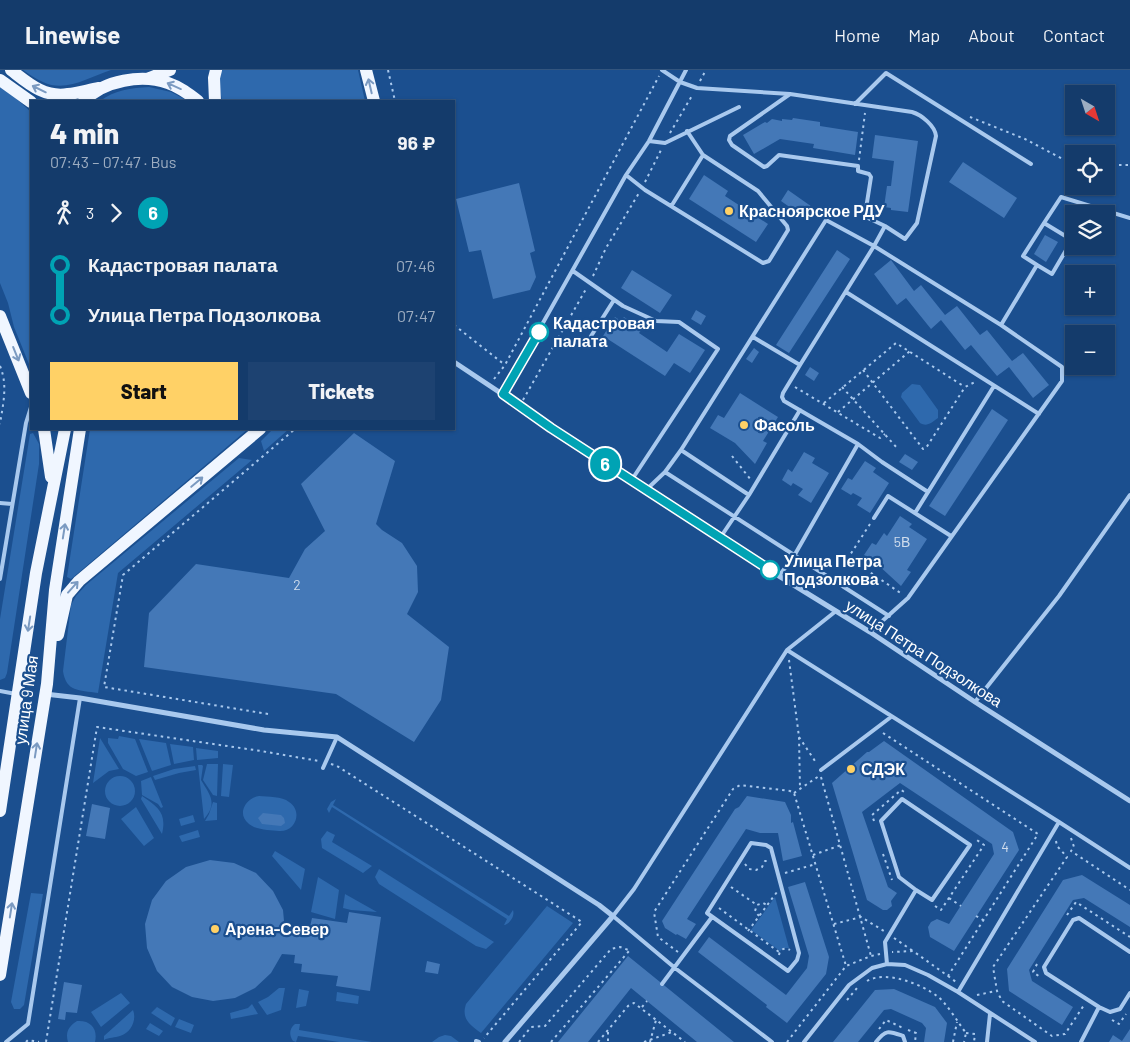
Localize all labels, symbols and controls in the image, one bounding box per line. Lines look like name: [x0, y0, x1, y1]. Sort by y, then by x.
text: Linewise: [25, 20, 120, 49]
text: Home: [834, 24, 880, 46]
text: Map: [908, 24, 940, 46]
text: About: [968, 24, 1015, 46]
text: Contact: [1043, 24, 1105, 46]
one-way arrow: [365, 78, 374, 94]
one-way arrow: [167, 81, 182, 91]
one-way arrow: [32, 84, 47, 94]
north arrow: [1065, 85, 1115, 135]
map controls: [1065, 85, 1115, 375]
text: 4 min: [50, 116, 119, 150]
text: 96 ₽: [398, 131, 435, 154]
button: locate: [1065, 145, 1115, 195]
text: 07:43 – 07:47 · Bus: [50, 152, 176, 171]
icon: walk: [50, 199, 78, 227]
icon: forward: [102, 199, 130, 227]
place label: Красноярское РДУ: [739, 201, 885, 220]
text: 6: [148, 202, 158, 224]
text: 3: [86, 203, 94, 222]
marker: Красноярское РДУ: [723, 205, 735, 217]
button: layers: [1065, 205, 1115, 255]
text: Кадастровая палата: [88, 253, 278, 276]
text: 07:46: [396, 256, 435, 275]
button: +: [1065, 265, 1115, 315]
text: Улица Петра Подзолкова: [88, 303, 320, 326]
text: 07:47: [397, 306, 435, 325]
place label: Кадастровая палата: [553, 313, 655, 350]
marker: Кадастровая палата: [529, 322, 549, 342]
button: −: [1065, 325, 1115, 375]
one-way arrow: [12, 347, 21, 362]
button: Start: [50, 362, 238, 420]
button: Tickets: [248, 362, 435, 420]
place label: Фасоль: [754, 415, 815, 434]
marker: Фасоль: [738, 419, 750, 431]
line badge: 6: [589, 448, 621, 480]
text: 6: [600, 453, 610, 475]
one-way arrow: [190, 476, 203, 487]
one-way arrow: [60, 524, 70, 540]
house number: 5В: [894, 533, 910, 550]
place label: Улица Петра Подзолкова: [784, 551, 882, 588]
marker: Улица Петра Подзолкова: [760, 560, 780, 580]
house number: 2: [293, 576, 301, 593]
one-way arrow: [67, 581, 79, 594]
street label: улица Петра Подзолкова: [842, 595, 1006, 710]
one-way arrow: [23, 616, 33, 632]
street label: улица 9 Мая: [10, 654, 41, 746]
one-way arrow: [32, 742, 42, 758]
place label: СДЭК: [861, 759, 905, 778]
marker: СДЭК: [845, 763, 857, 775]
house number: 4: [1001, 838, 1009, 855]
one-way arrow: [6, 902, 16, 918]
place label: Арена-Север: [225, 919, 329, 938]
marker: Арена-Север: [209, 923, 221, 935]

